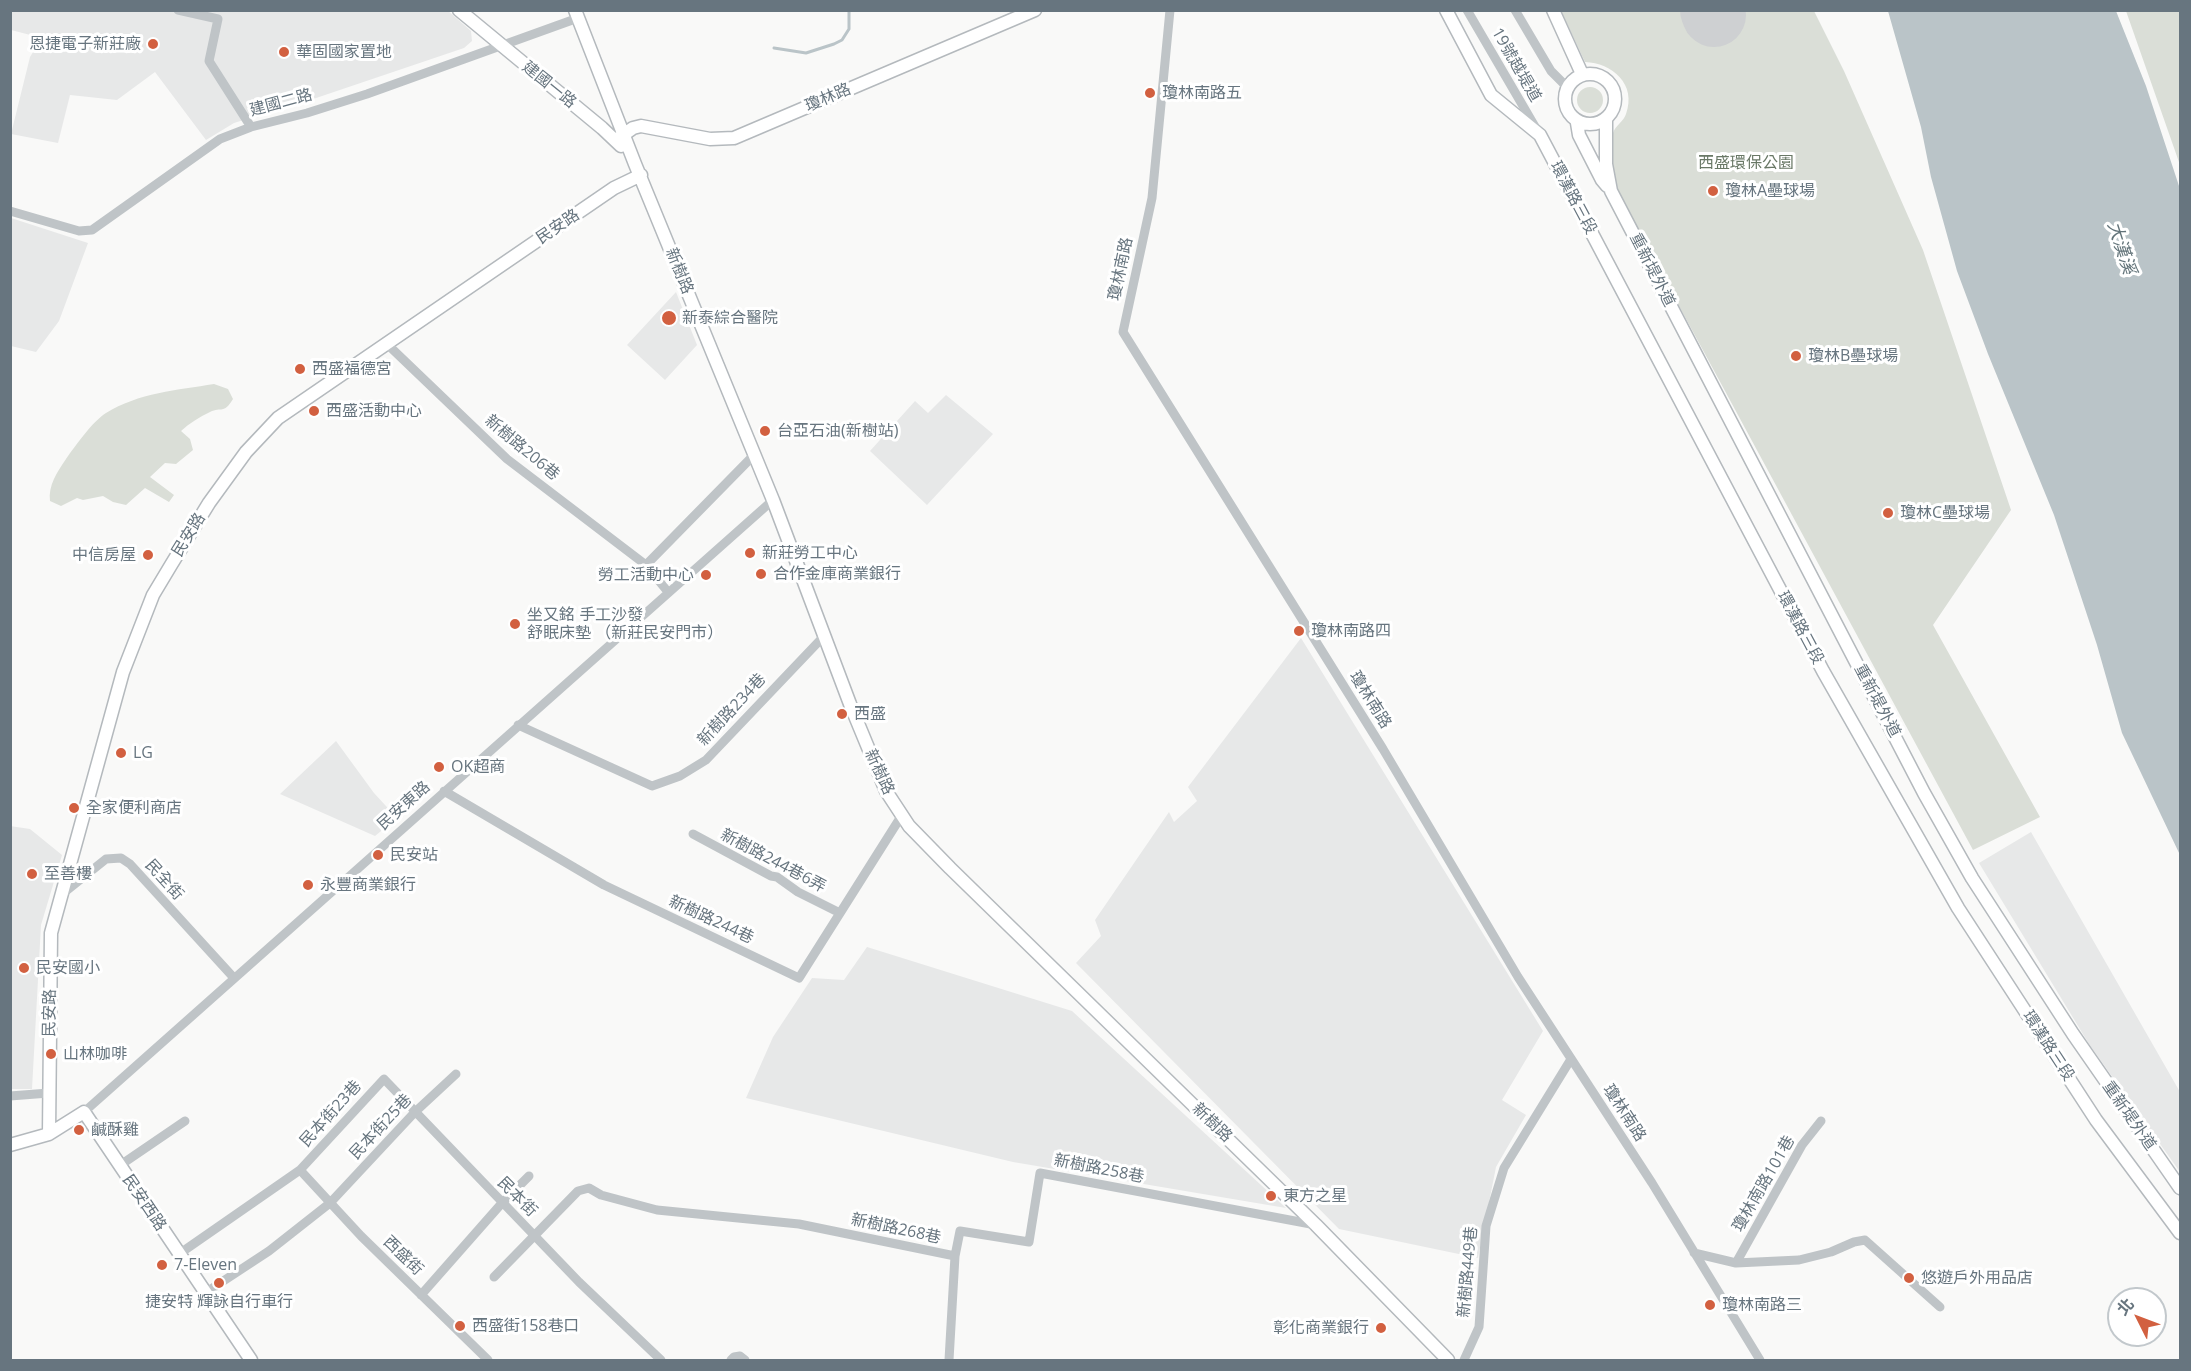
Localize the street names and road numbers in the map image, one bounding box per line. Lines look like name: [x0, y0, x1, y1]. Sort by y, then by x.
street label: 19號越堤道: [1487, 25, 1545, 105]
street label: 建國一路: [518, 57, 580, 113]
street label: 瓊林路: [802, 80, 854, 116]
street label: 建國二路: [248, 85, 314, 121]
street label: 環漢路三段: [1546, 158, 1600, 238]
street label: 民安路: [533, 206, 583, 248]
street label: 重新堤外道: [1625, 230, 1679, 310]
street label: 瓊林南路: [1105, 236, 1137, 302]
street label: 新樹路: [661, 245, 697, 297]
street label: 新樹路206巷: [481, 411, 563, 485]
street label: 民安路: [168, 510, 210, 560]
street label: 環漢路三段: [1773, 588, 1827, 668]
street label: 重新堤外道: [1850, 661, 1904, 741]
street label: 瓊林南路: [1345, 668, 1395, 732]
street label: 新樹路234巷: [694, 670, 770, 750]
street label: 新樹路: [860, 746, 898, 798]
street label: 民安東路: [374, 777, 434, 835]
street label: 新樹路244巷6弄: [717, 825, 829, 897]
street label: 民全街: [141, 856, 187, 904]
street label: 新樹路244巷: [666, 892, 756, 948]
street label: 民安路: [40, 989, 60, 1037]
street label: 環漢路三段: [2018, 1007, 2078, 1085]
street label: 民本街23巷: [296, 1077, 366, 1151]
street label: 重新堤外道: [2098, 1078, 2160, 1154]
street label: 瓊林南路: [1599, 1081, 1649, 1145]
street label: 民本街25巷: [346, 1090, 416, 1164]
street label: 新樹路: [1188, 1099, 1236, 1147]
street label: 瓊林南路101巷: [1729, 1133, 1799, 1235]
street label: 新樹路258巷: [1052, 1151, 1146, 1187]
street label: 民安西路: [118, 1171, 170, 1235]
street label: 民本街: [493, 1173, 541, 1221]
street label: 新樹路268巷: [849, 1210, 943, 1248]
street label: 新樹路449巷: [1454, 1226, 1482, 1318]
street label: 西盛街: [379, 1232, 427, 1280]

